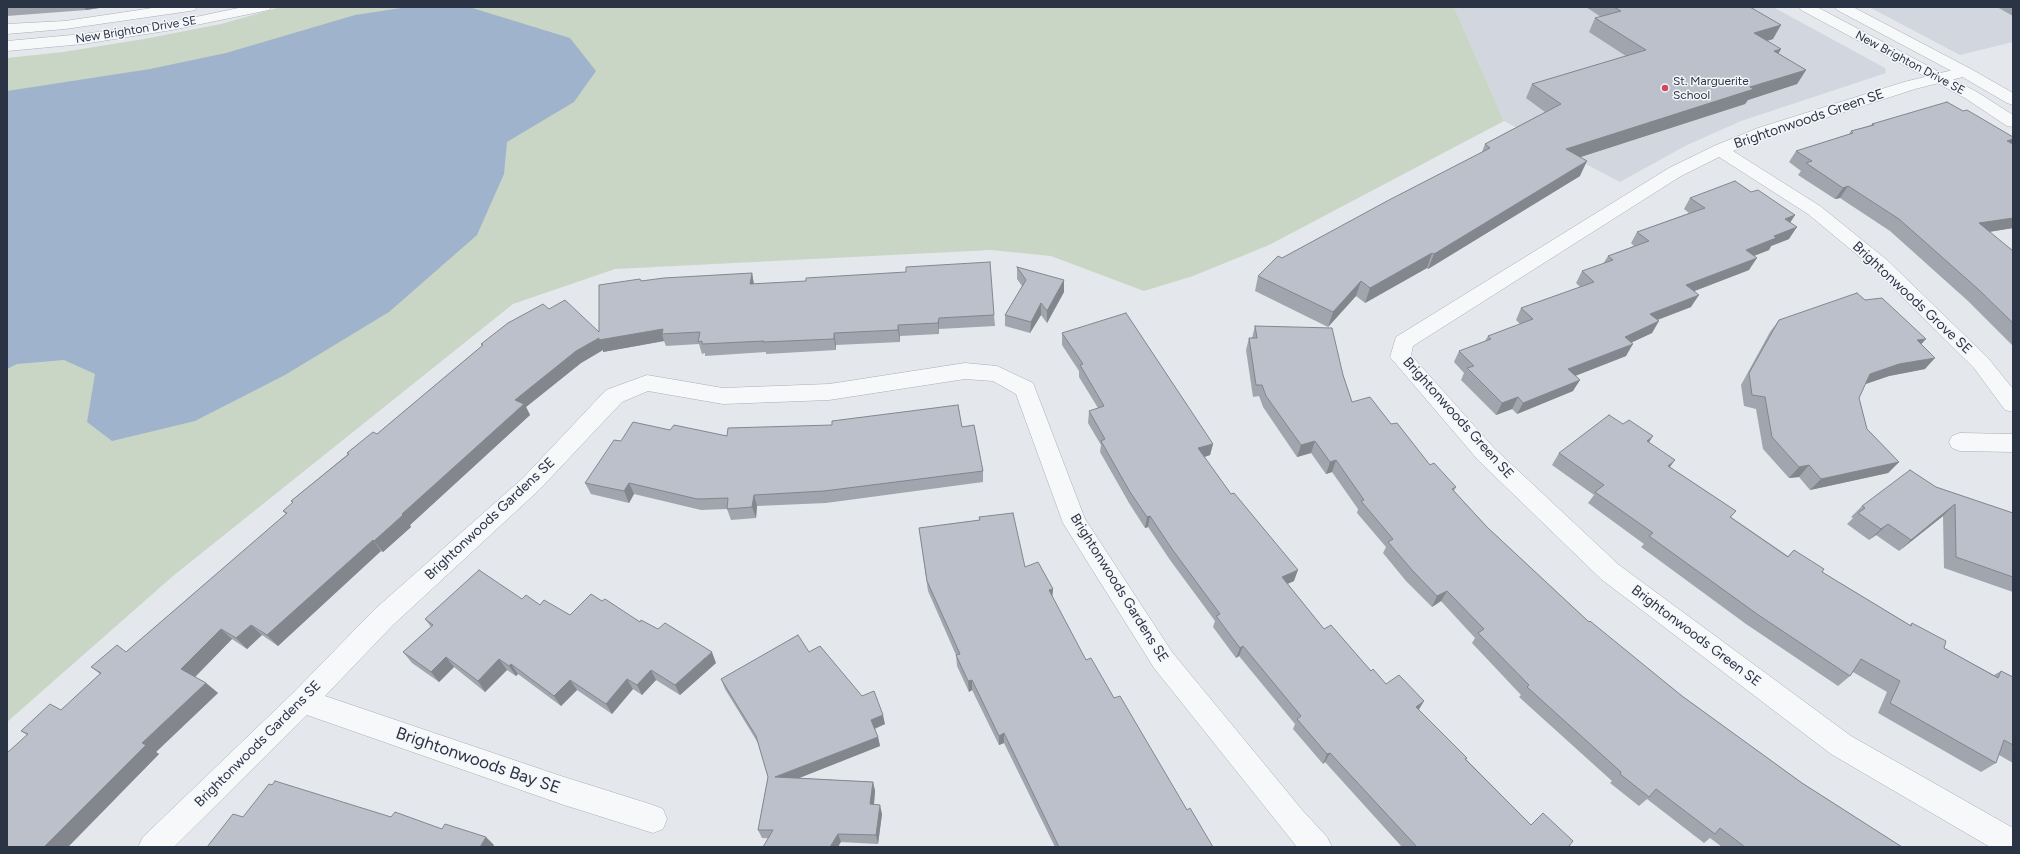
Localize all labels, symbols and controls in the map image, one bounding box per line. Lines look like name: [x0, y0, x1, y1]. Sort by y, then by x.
street label: New Brighton Drive SE: [74, 13, 198, 47]
street label: New Brighton Drive SE: [1853, 28, 1967, 98]
place label: St. Marguerite School: [1673, 74, 1749, 102]
marker: St. Marguerite School: [1660, 83, 1670, 93]
street label: Brightonwoods Green SE: [1732, 85, 1886, 153]
street label: Brightonwoods Grove SE: [1849, 238, 1975, 358]
street label: Brightonwoods Green SE: [1399, 354, 1517, 482]
street label: Brightonwoods Gardens SE: [421, 454, 559, 584]
street label: Brightonwoods Gardens SE: [1066, 511, 1172, 665]
street label: Brightonwoods Green SE: [1628, 582, 1764, 690]
street label: Brightonwoods Gardens SE: [191, 677, 325, 811]
street label: Brightonwoods Bay SE: [393, 723, 563, 799]

